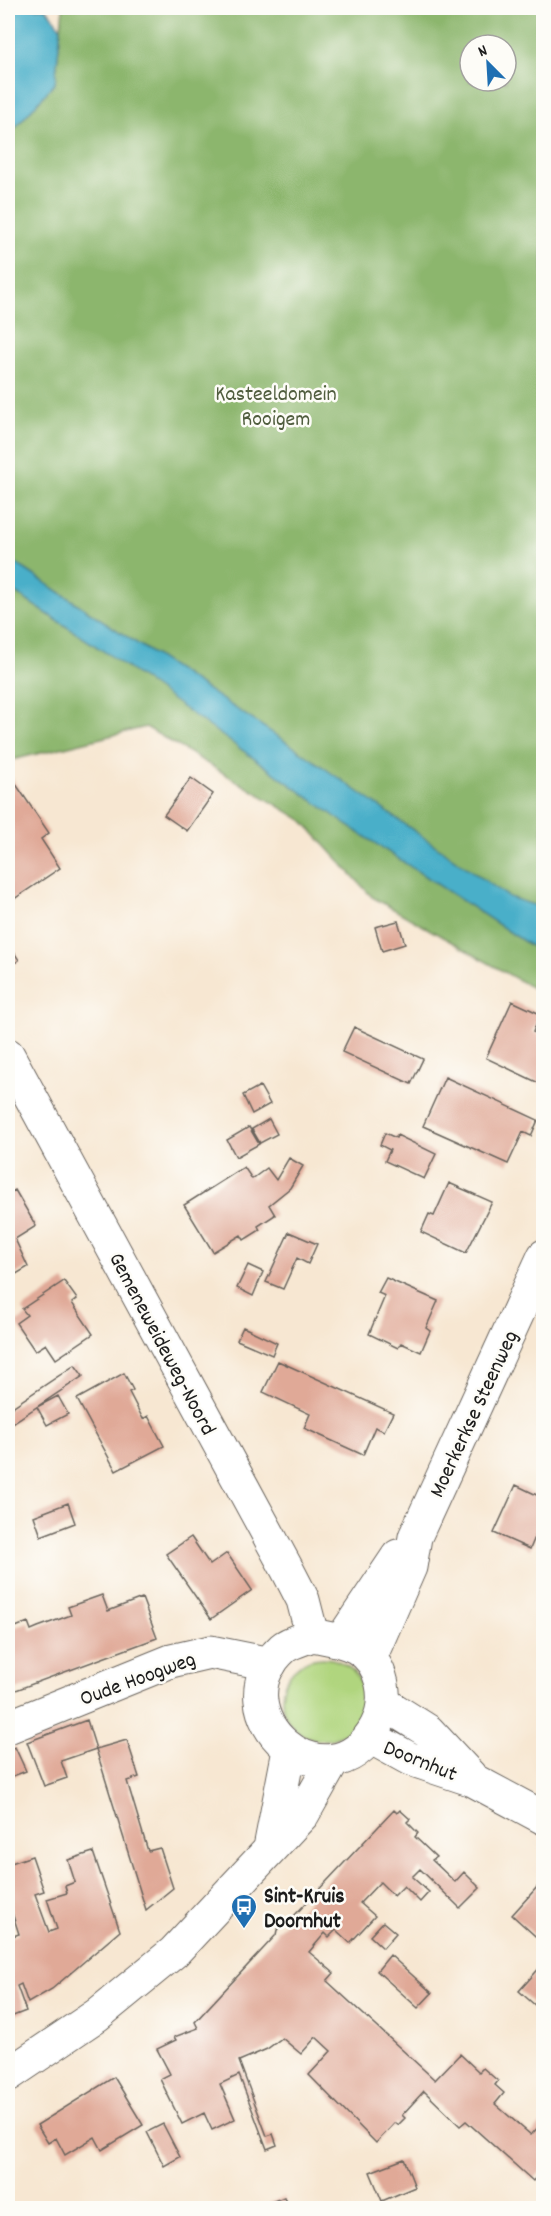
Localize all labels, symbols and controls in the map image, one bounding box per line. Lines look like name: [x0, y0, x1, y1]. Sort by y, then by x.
north arrow: [458, 33, 518, 93]
text: N: [475, 39, 491, 64]
park label: Kasteeldomein Rooigem: [215, 380, 337, 436]
street label: Gemeneweideweg-Noord: [100, 1248, 222, 1442]
street label: Moerkerkse Steenweg: [423, 1326, 528, 1503]
street label: Oude Hoogweg: [76, 1645, 200, 1716]
street label: Doornhut: [378, 1733, 461, 1791]
place label: Sint-Kruis Doornhut: [264, 1882, 345, 1938]
bus stop icon: Sint-Kruis Doornhut: [229, 1892, 259, 1930]

